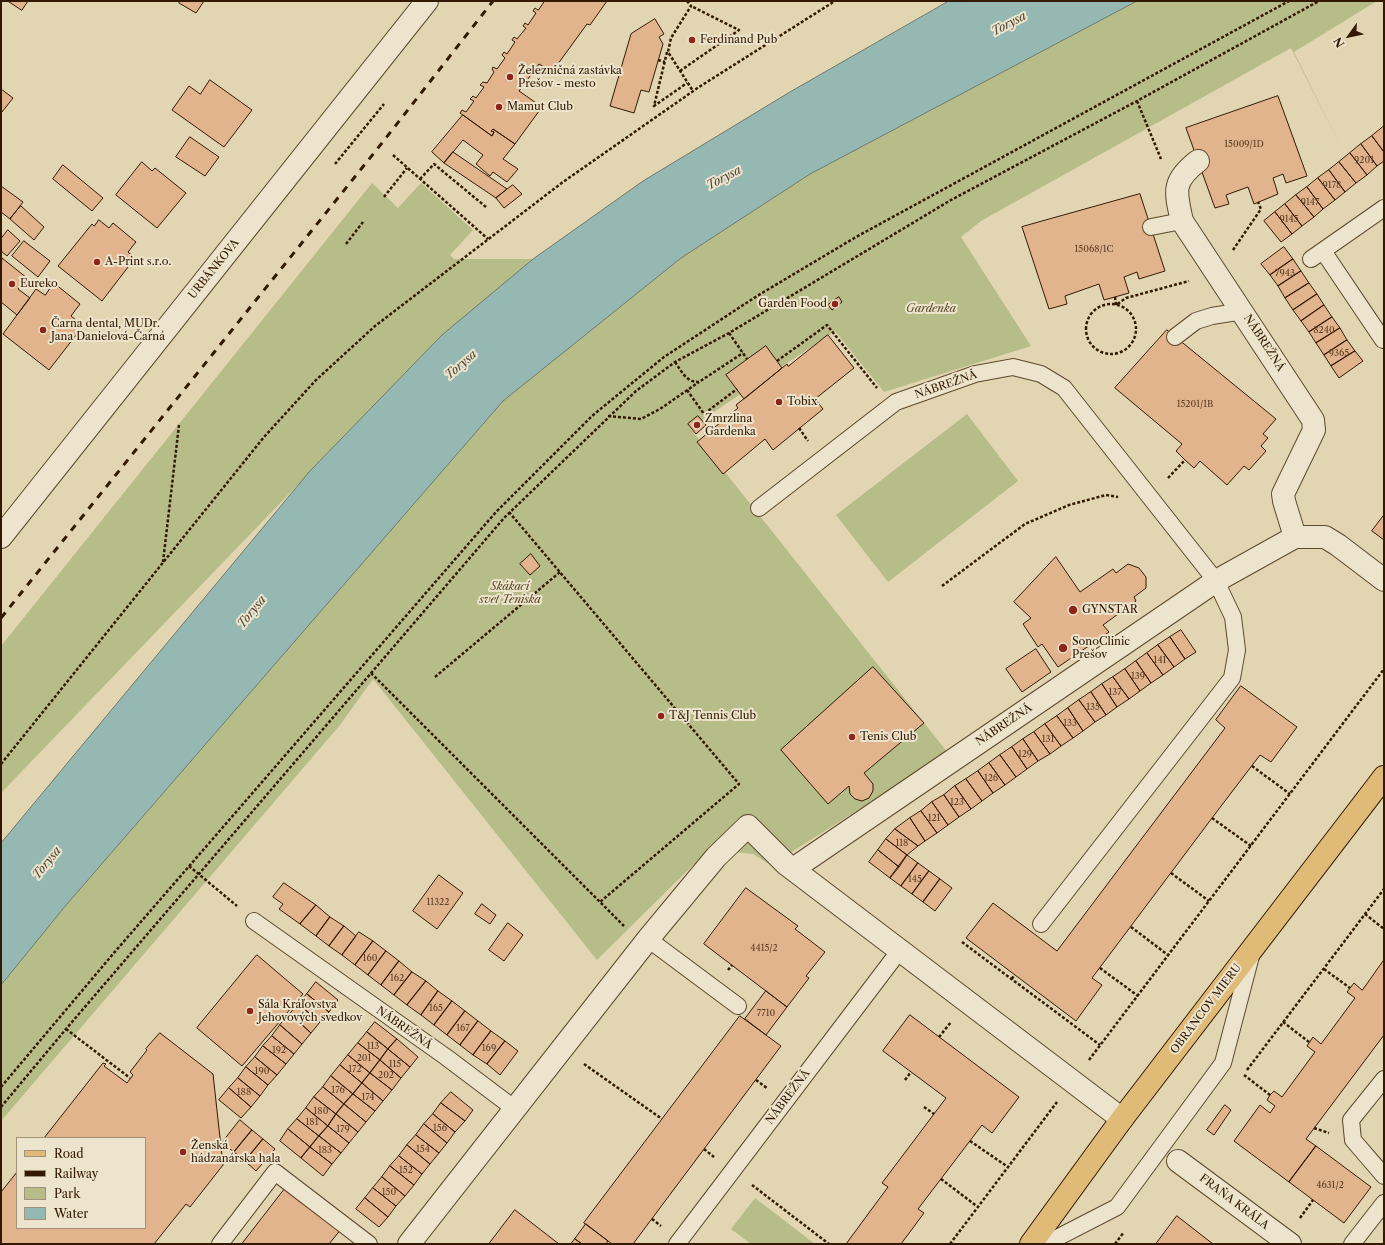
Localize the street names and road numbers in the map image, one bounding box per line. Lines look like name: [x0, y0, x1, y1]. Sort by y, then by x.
street label: URBÁNKOVA: [186, 236, 242, 302]
street label: NÁBREŽNÁ: [1241, 312, 1287, 374]
street label: NÁBREŽNÁ: [913, 368, 979, 402]
street label: NÁBREŽNÁ: [973, 701, 1035, 749]
street label: OBRANCOV MIERU: [1168, 961, 1244, 1057]
street label: NÁBREŽNÁ: [374, 1004, 434, 1052]
street label: NÁBREŽNÁ: [763, 1067, 813, 1127]
street label: FRAŇA KRÁĽA: [1197, 1172, 1271, 1232]

